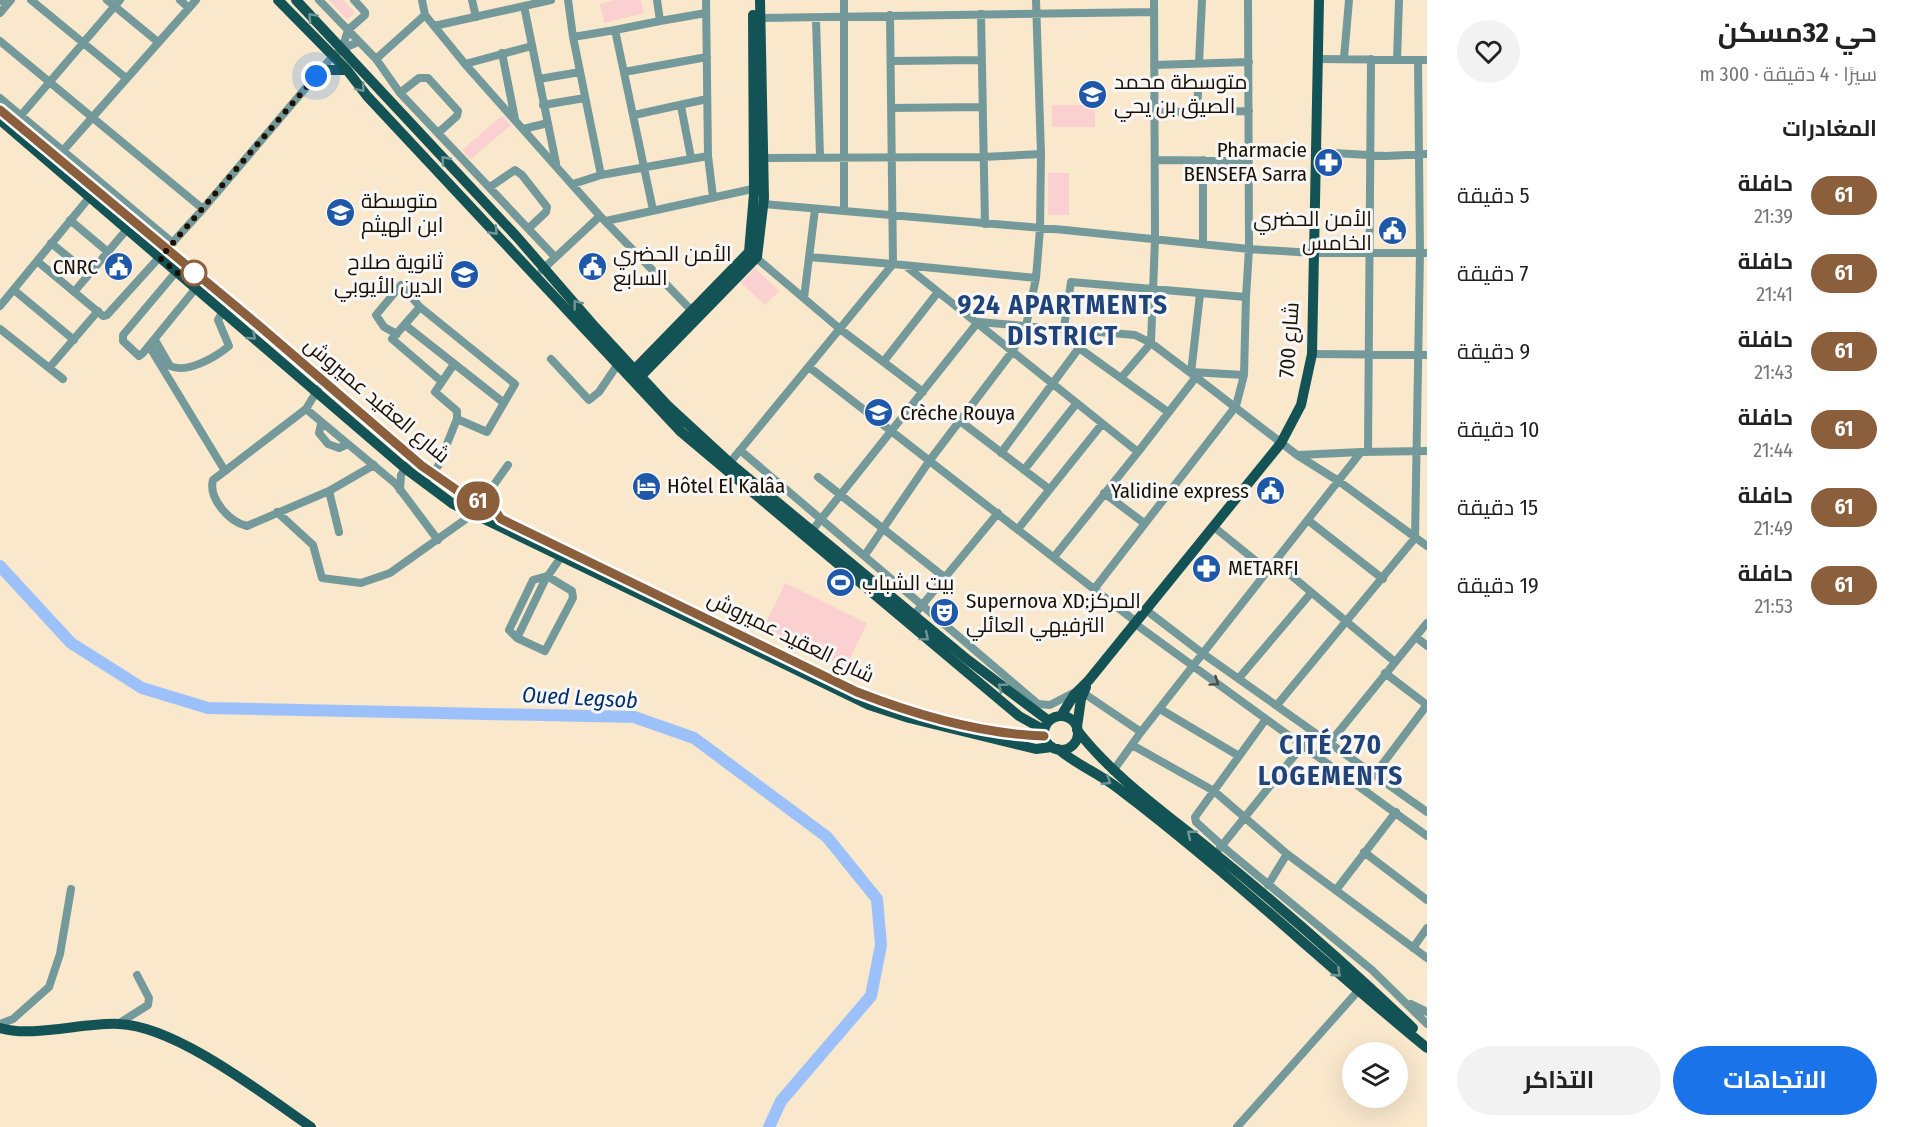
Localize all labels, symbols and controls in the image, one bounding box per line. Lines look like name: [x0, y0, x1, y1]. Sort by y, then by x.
one-way arrow: [309, 14, 320, 25]
text: حي 32مسكن: [1718, 16, 1877, 49]
button: heart: [1457, 20, 1520, 83]
your location: [301, 61, 331, 91]
text: سيرًا · 4 دقيقة · 300 m: [1700, 62, 1877, 86]
place label: متوسطة محمد الصيق بن يحي: [1114, 69, 1248, 122]
school or university icon: متوسطة محمد الصيق بن يحي: [1077, 78, 1109, 110]
one-way arrow: [354, 81, 365, 92]
text: المغادرات: [1782, 115, 1877, 142]
place label: Pharmacie BENSEFA Sarra: [1184, 137, 1307, 187]
pharmacy icon: Pharmacie BENSEFA Sarra: [1312, 146, 1344, 178]
one-way arrow: [442, 156, 453, 167]
text: حافلة: [1738, 170, 1793, 197]
text: 5 دقيقة: [1457, 182, 1530, 209]
text: 61: [1835, 182, 1853, 208]
place label: متوسطة ابن الهيثم: [361, 188, 443, 239]
school or university icon: متوسطة ابن الهيثم: [324, 197, 356, 229]
text: 21:39: [1754, 204, 1793, 228]
place label: الأمن الحضري الخامس: [1253, 206, 1372, 256]
public building icon: الأمن الحضري الخامس: [1377, 215, 1409, 247]
one-way arrow: [486, 224, 497, 235]
place label: الأمن الحضري السابع: [613, 241, 732, 292]
text: حافلة: [1738, 248, 1793, 275]
place label: ثانوية صلاح الدين الأيوبي: [334, 249, 443, 302]
public building icon: الأمن الحضري السابع: [576, 250, 608, 282]
public building icon: CNRC: [103, 251, 135, 283]
place label: CNRC: [53, 254, 98, 280]
school or university icon: ثانوية صلاح الدين الأيوبي: [448, 258, 480, 290]
unlabelled marker: [181, 260, 207, 286]
text: 7 دقيقة: [1457, 260, 1528, 287]
text: 61: [1835, 260, 1853, 286]
text: 21:41: [1756, 282, 1793, 306]
district label: 924 APARTMENTS DISTRICT: [958, 289, 1168, 352]
one-way arrow: [573, 300, 584, 311]
street label: شارع 700: [1273, 301, 1306, 379]
text: حافلة: [1738, 326, 1793, 353]
one-way arrow: [245, 328, 256, 339]
street label: شارع العقيد عميروش: [298, 332, 455, 469]
text: 9 دقيقة: [1457, 338, 1530, 365]
text: 61: [1835, 338, 1853, 364]
text: 21:43: [1754, 360, 1793, 384]
school or university icon: Crèche Rouya: [863, 397, 895, 429]
place label: Crèche Rouya: [900, 400, 1015, 426]
text: حافلة: [1738, 404, 1793, 431]
text: 10 دقيقة: [1457, 416, 1539, 443]
text: 61: [1835, 416, 1853, 442]
text: 21:44: [1753, 438, 1793, 462]
hotel icon: Hôtel El Kalâa: [630, 470, 662, 502]
place label: Hôtel El Kalâa: [667, 473, 785, 499]
public building icon: Yalidine express: [1254, 475, 1286, 507]
place label: Yalidine express: [1111, 478, 1249, 504]
line badge: 61: [451, 482, 505, 520]
text: حافلة: [1738, 482, 1793, 509]
text: 61: [469, 488, 487, 514]
text: 15 دقيقة: [1457, 494, 1538, 521]
text: 61: [1835, 494, 1853, 520]
text: 21:49: [1754, 516, 1793, 540]
pharmacy icon: METARFI: [1191, 552, 1223, 584]
place label: METARFI: [1228, 555, 1299, 581]
text: حافلة: [1738, 560, 1793, 587]
sports icon: بيت الشباب: [825, 567, 857, 599]
place label: بيت الشباب: [862, 570, 954, 596]
text: 19 دقيقة: [1457, 572, 1539, 599]
text: 61: [1835, 572, 1853, 598]
street label: شارع العقيد عميروش: [703, 585, 879, 690]
place label: Supernova XD;المركز الترفيهي العائلي: [966, 588, 1141, 641]
text: 21:53: [1754, 594, 1793, 618]
theatre icon: Supernova XD;المركز الترفيهي العائلي: [929, 597, 961, 629]
one-way arrow: [918, 630, 929, 641]
one-way arrow: [1208, 675, 1219, 686]
water label: Oued Legsob: [522, 681, 638, 714]
one-way arrow: [997, 683, 1008, 694]
district label: CITÉ 270 LOGEMENTS: [1258, 727, 1404, 792]
one-way arrow: [1101, 773, 1111, 785]
one-way arrow: [1187, 830, 1198, 841]
one-way arrow: [1330, 965, 1341, 976]
map controls: [1342, 1042, 1408, 1108]
button: layers: [1342, 1042, 1408, 1108]
button: التذاكر: [1457, 1046, 1661, 1115]
button: الاتجاهات: [1673, 1046, 1877, 1115]

